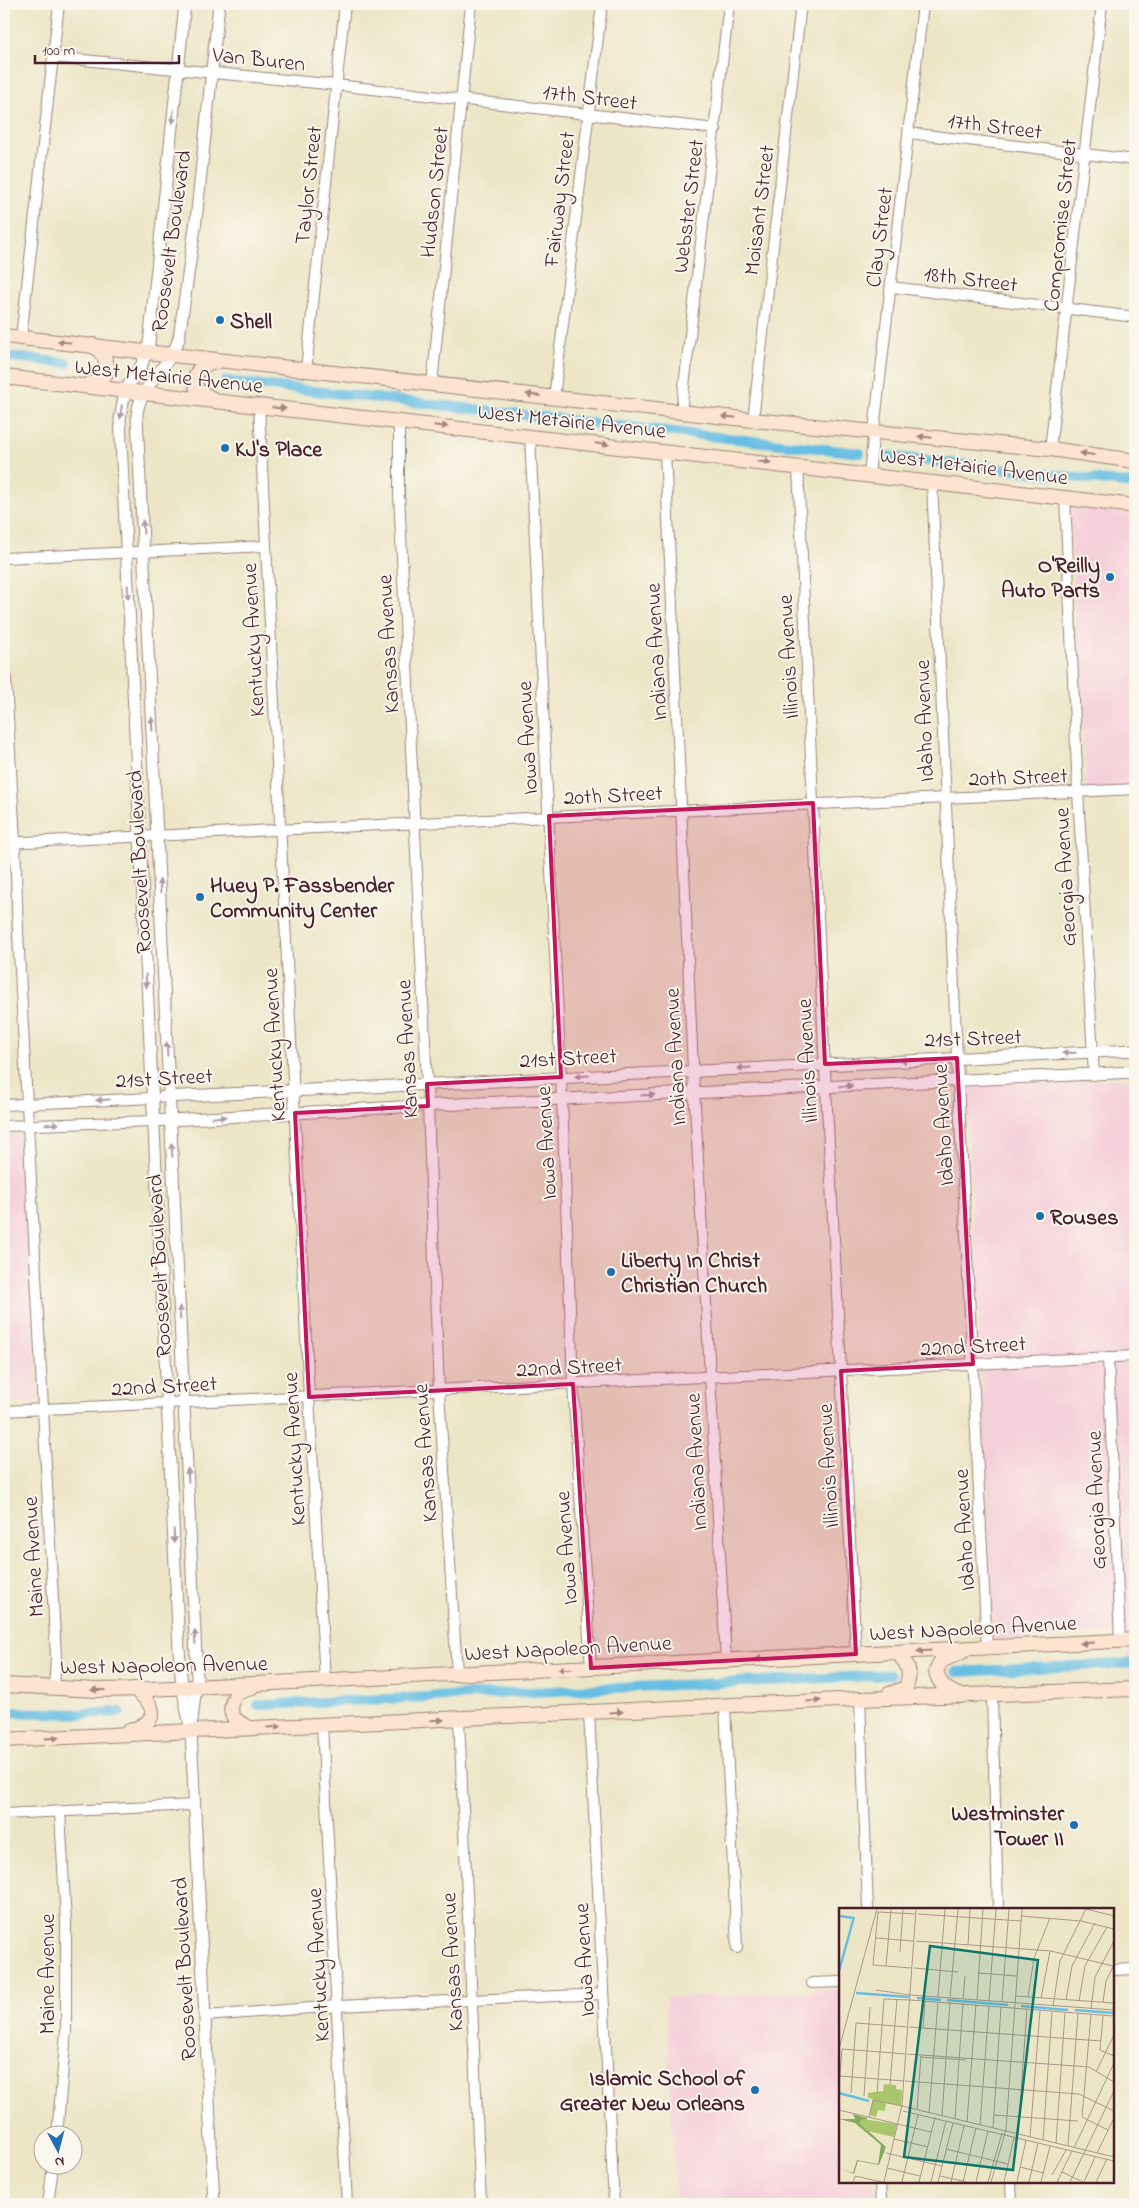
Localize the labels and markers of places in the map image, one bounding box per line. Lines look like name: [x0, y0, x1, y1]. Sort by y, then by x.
place label: Shell: [230, 307, 272, 339]
marker: Shell: [214, 314, 226, 326]
place label: KJ's Place: [235, 435, 323, 467]
marker: KJ's Place: [219, 442, 231, 454]
place label: O'Reilly Auto Parts: [1001, 551, 1100, 608]
marker: O'Reilly Auto Parts: [1104, 571, 1116, 583]
place label: Huey P. Fassbender Community Center: [210, 871, 395, 929]
marker: Huey P. Fassbender Community Center: [194, 891, 206, 903]
place label: Rouses: [1050, 1203, 1118, 1235]
marker: Rouses: [1034, 1210, 1046, 1222]
place label: Liberty In Christ Christian Church: [621, 1246, 767, 1303]
marker: Liberty In Christ Christian Church: [605, 1266, 617, 1278]
place label: Westminster Tower II: [951, 1799, 1065, 1856]
marker: Westminster Tower II: [1068, 1819, 1080, 1831]
place label: Islamic School of Greater New Orleans: [560, 2064, 746, 2121]
marker: Islamic School of Greater New Orleans: [749, 2084, 761, 2096]

